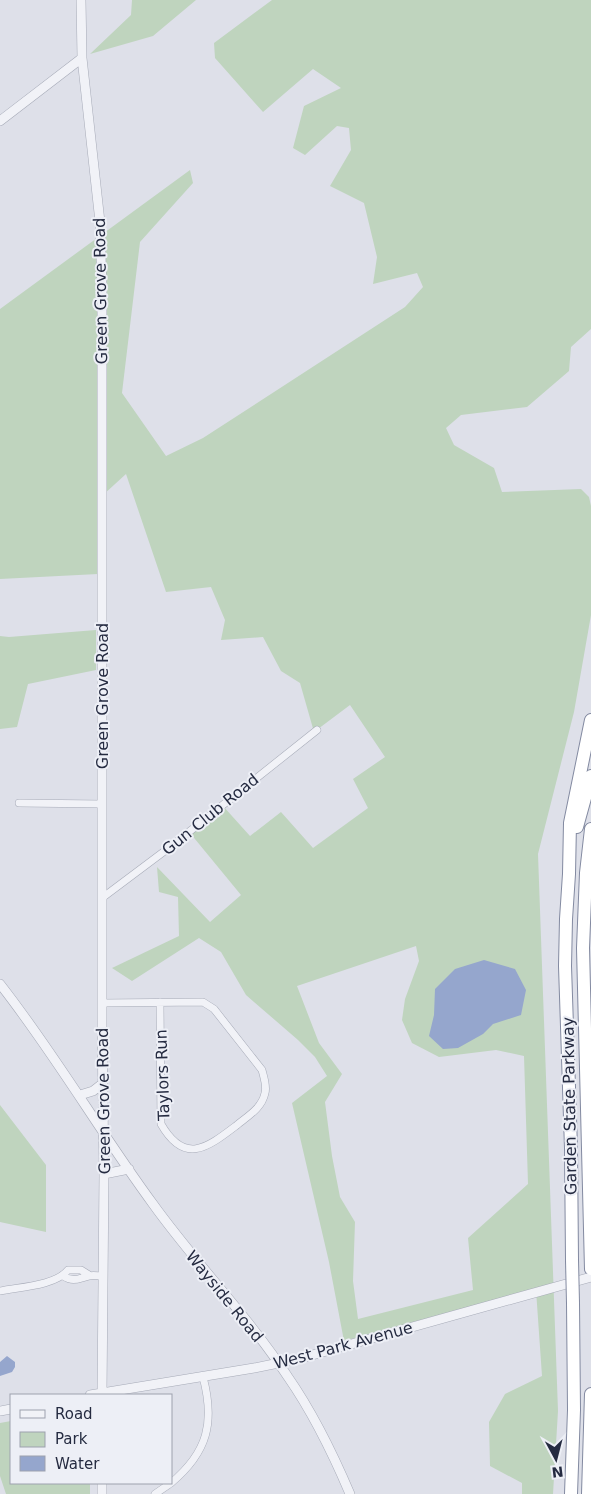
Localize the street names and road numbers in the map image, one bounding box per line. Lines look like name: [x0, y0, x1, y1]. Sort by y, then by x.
street label: Green Grove Road: [90, 218, 111, 364]
street label: Green Grove Road: [93, 623, 112, 769]
street label: Gun Club Road: [158, 770, 263, 859]
street label: Garden State Parkway: [558, 1017, 581, 1195]
street label: Green Grove Road: [93, 1028, 114, 1174]
street label: Taylors Run: [151, 1029, 174, 1122]
street label: Wayside Road: [182, 1247, 267, 1346]
street label: West Park Avenue: [271, 1318, 415, 1373]

